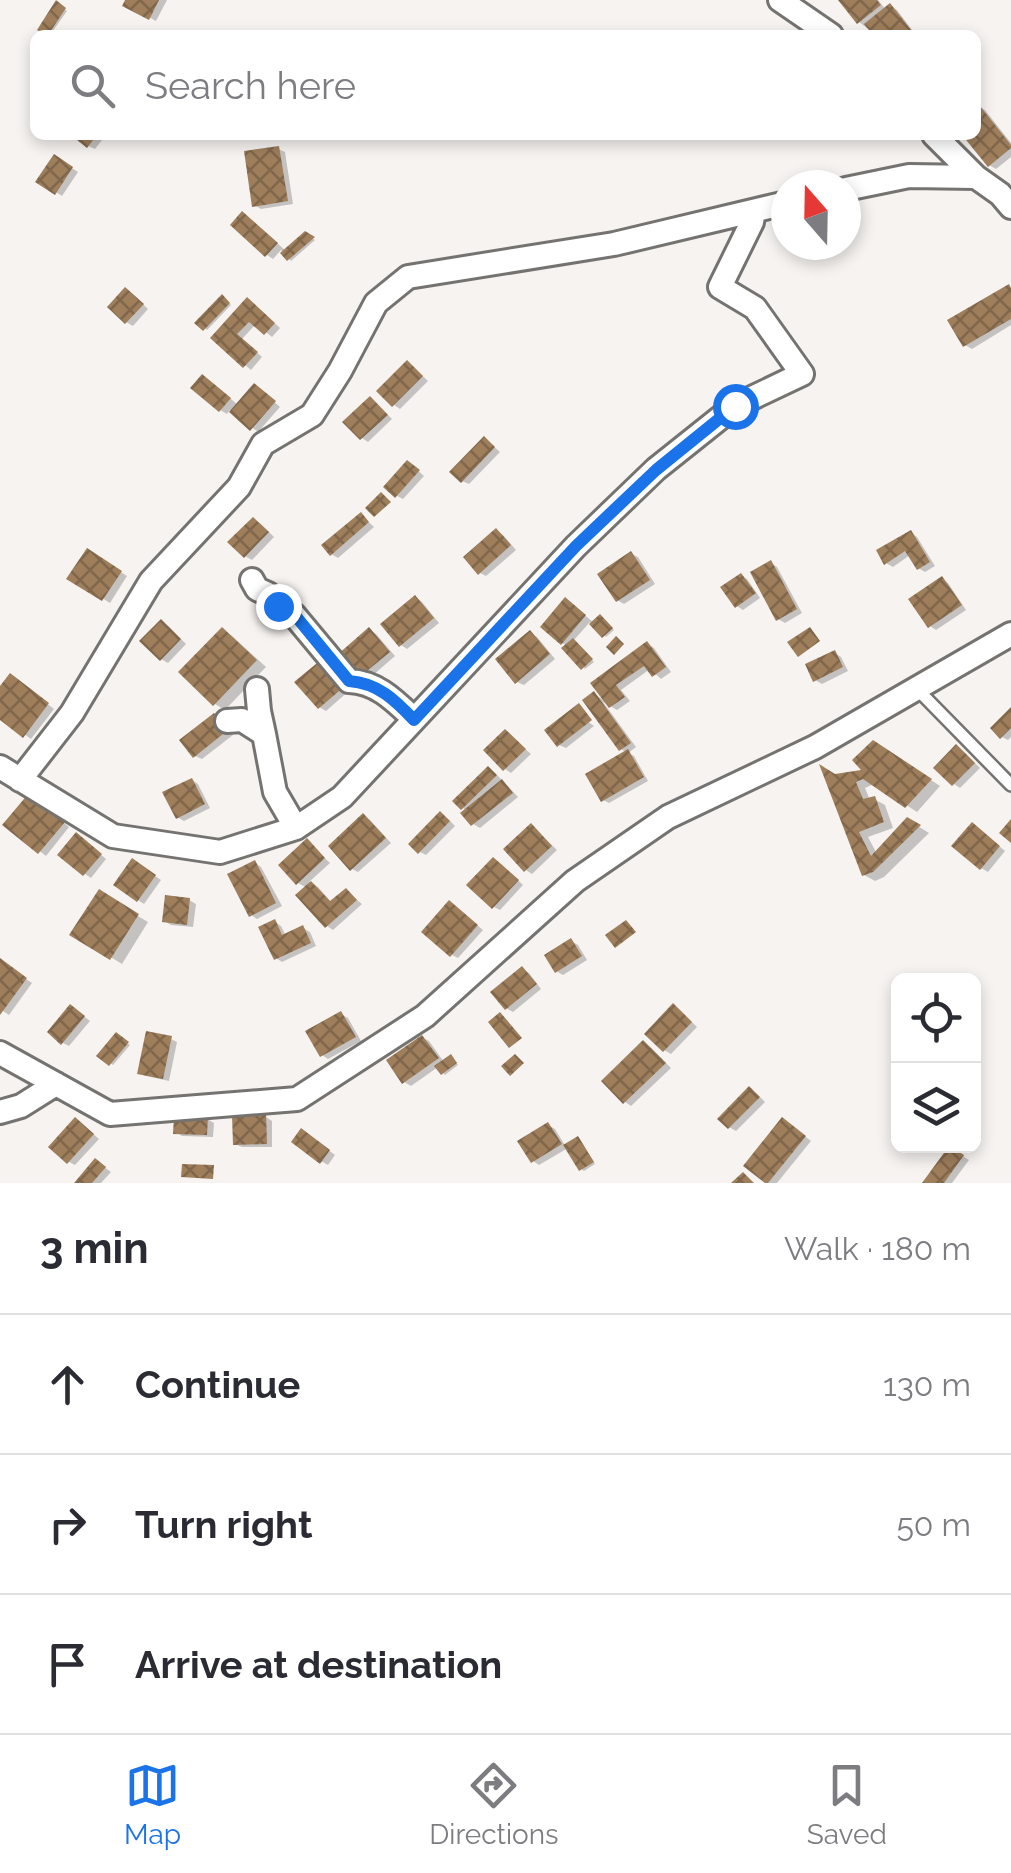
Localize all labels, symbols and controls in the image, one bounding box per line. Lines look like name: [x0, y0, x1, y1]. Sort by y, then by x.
search box: [30, 30, 981, 140]
icon: search: [65, 58, 120, 113]
text: Search here: [145, 63, 356, 108]
north arrow: [771, 170, 861, 260]
route start: [713, 384, 759, 430]
route end: [256, 584, 302, 630]
map controls: [891, 973, 981, 1153]
button: locate: [891, 973, 981, 1063]
button: layers: [891, 1063, 981, 1153]
text: 3 min: [40, 1224, 149, 1273]
text: Walk · 180 m: [784, 1230, 971, 1267]
icon: ahead: [40, 1357, 95, 1412]
text: Continue: [135, 1362, 300, 1407]
text: 130 m: [883, 1366, 971, 1403]
icon: right: [40, 1497, 95, 1552]
text: Turn right: [135, 1502, 312, 1547]
text: 50 m: [896, 1506, 971, 1543]
icon: arrive: [40, 1637, 95, 1692]
text: Arrive at destination: [135, 1642, 502, 1687]
tab: Map: [124, 1758, 181, 1851]
tab: Directions: [429, 1758, 559, 1851]
tab: Saved: [807, 1758, 887, 1851]

